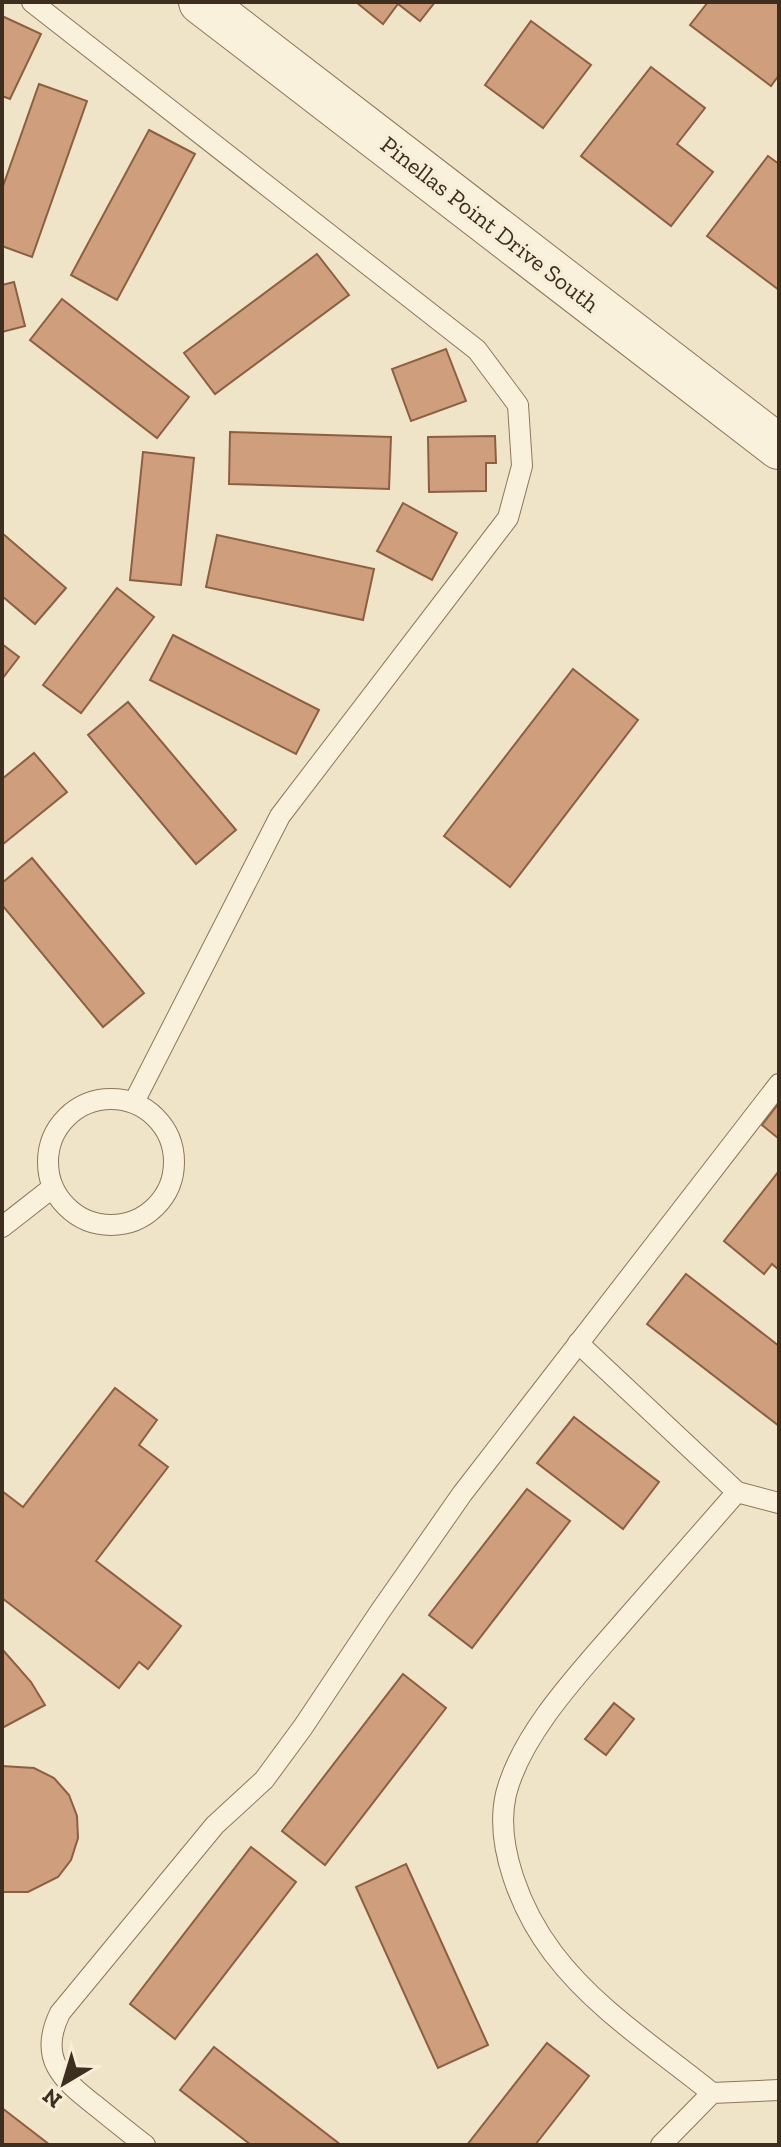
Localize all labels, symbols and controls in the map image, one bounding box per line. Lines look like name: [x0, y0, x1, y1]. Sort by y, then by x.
street label: Pinellas Point Drive South: [375, 130, 605, 319]
north arrow: [24, 2043, 104, 2123]
text: N: [37, 2082, 67, 2114]

